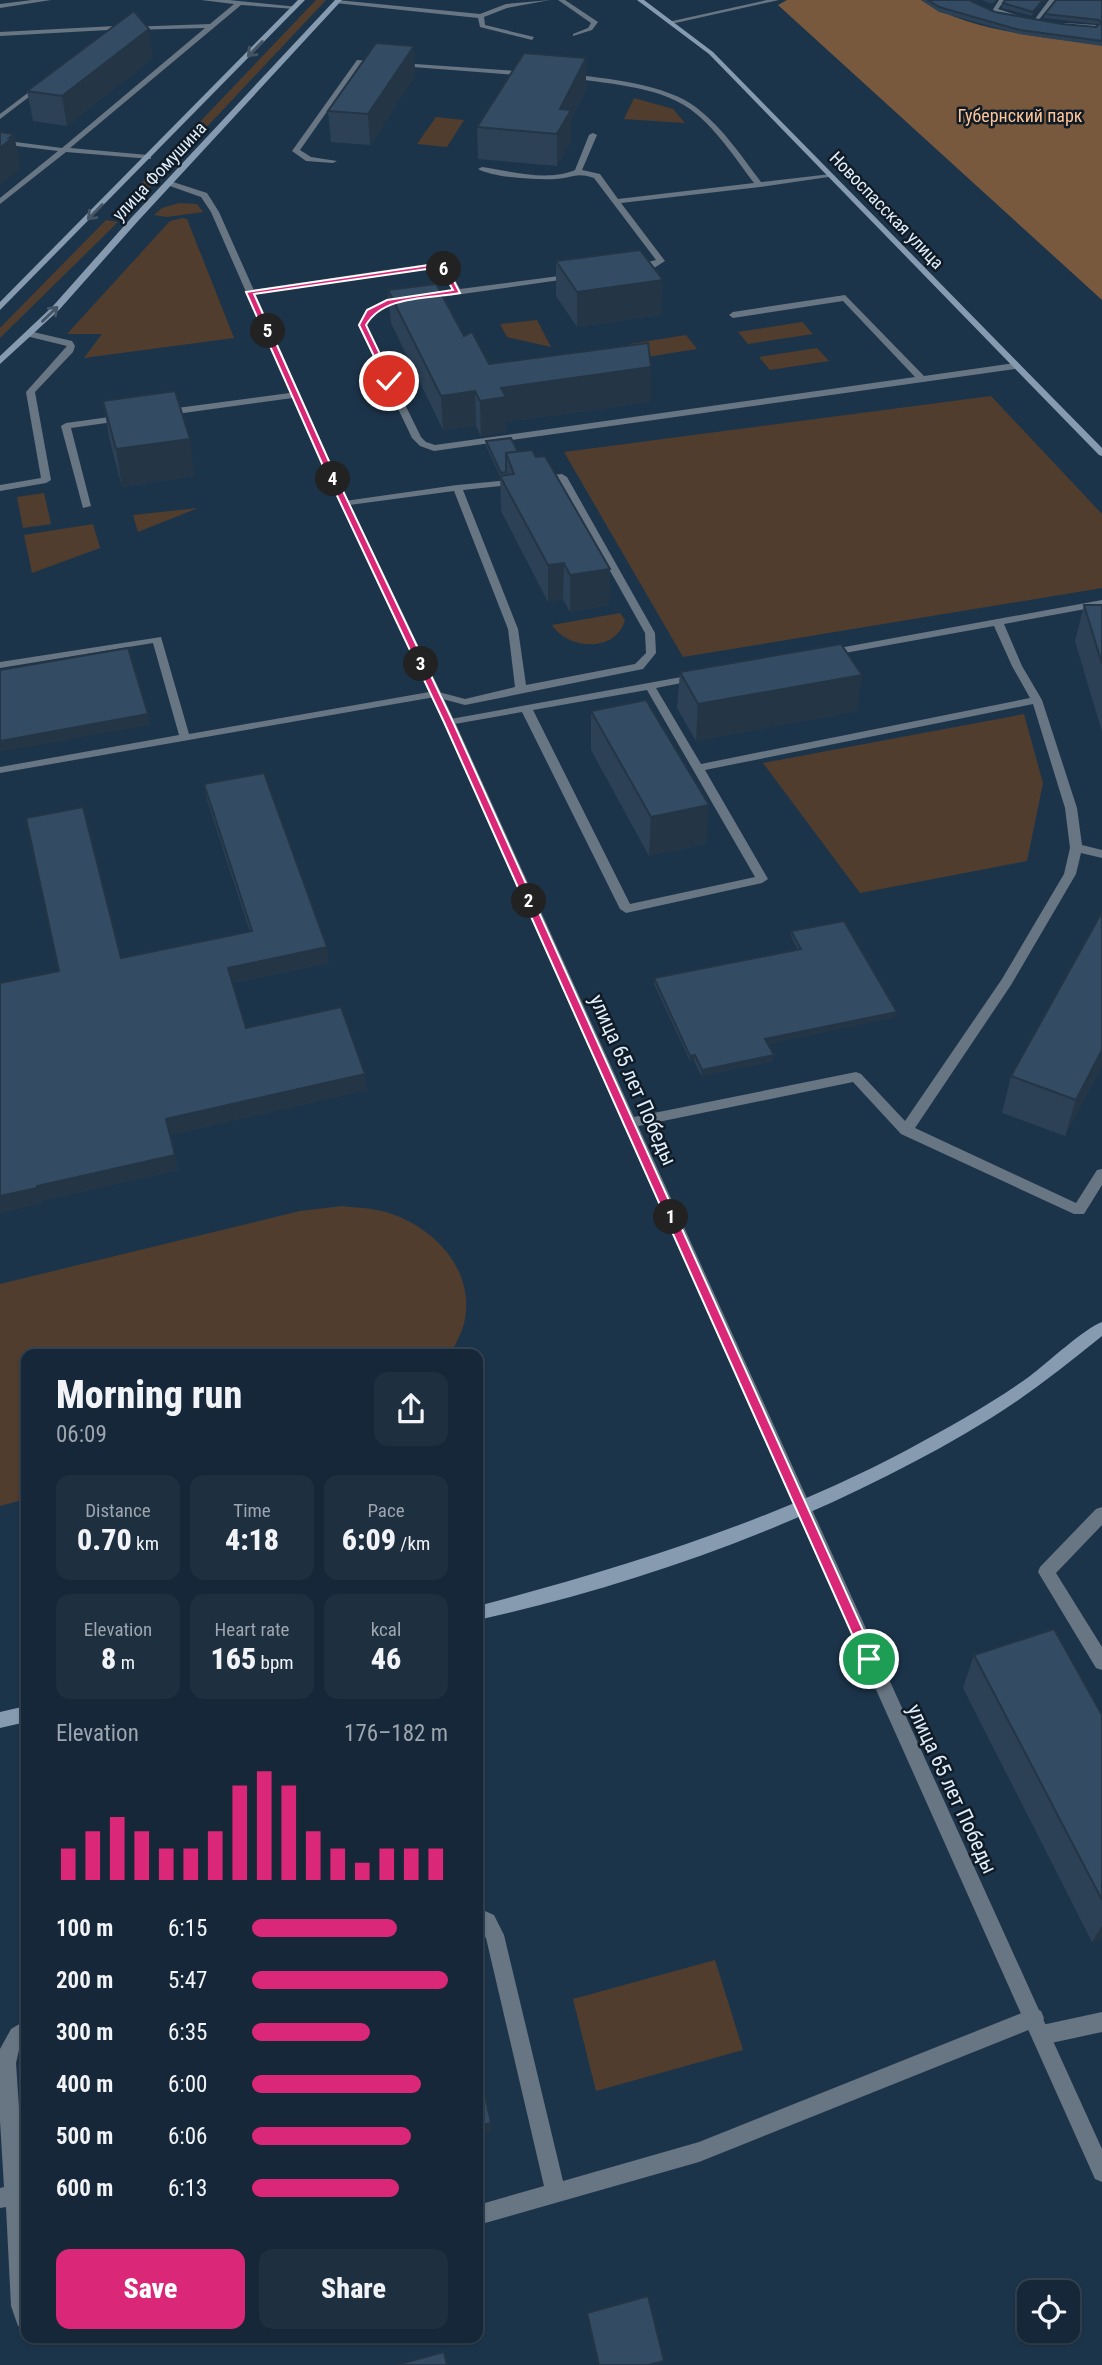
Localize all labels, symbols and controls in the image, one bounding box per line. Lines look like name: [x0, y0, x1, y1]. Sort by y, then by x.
one-way arrow: [246, 40, 263, 57]
park label: Губернский парк: [958, 105, 1083, 126]
street label: улица Фомушина: [108, 117, 210, 225]
street label: Новоспасская улица: [826, 147, 948, 273]
one-way arrow: [87, 203, 104, 220]
pin: 6: [426, 252, 462, 286]
text: 6: [439, 257, 448, 280]
one-way arrow: [41, 306, 58, 323]
pin: 5: [250, 314, 286, 348]
text: 5: [263, 319, 272, 342]
pin: [359, 351, 419, 411]
icon: check: [370, 362, 408, 400]
pin: 4: [316, 462, 350, 496]
text: 4: [328, 467, 337, 490]
pin: 3: [404, 646, 438, 682]
text: 3: [416, 652, 425, 675]
pin: 2: [512, 884, 546, 918]
text: 2: [524, 889, 533, 912]
street label: улица 65 лет Победы: [585, 991, 681, 1169]
pin: 1: [654, 1200, 688, 1234]
text: 1: [666, 1205, 675, 1228]
button: share: [374, 1372, 448, 1446]
text: Morning run: [56, 1373, 242, 1417]
text: 06:09: [56, 1421, 107, 1448]
text: Distance: [85, 1499, 151, 1522]
text: Time: [233, 1499, 271, 1522]
text: Pace: [367, 1499, 405, 1522]
text: 0.70: [77, 1522, 132, 1557]
text: 4:18: [225, 1522, 279, 1557]
text: 6:09: [342, 1522, 396, 1557]
text: km: [132, 1532, 159, 1555]
text: /km: [396, 1532, 430, 1555]
text: Elevation: [84, 1618, 152, 1641]
text: Heart rate: [214, 1618, 290, 1641]
text: kcal: [371, 1618, 401, 1641]
pin: [839, 1629, 899, 1689]
icon: arrive: [850, 1640, 888, 1678]
text: 8: [101, 1641, 116, 1676]
text: 165: [210, 1641, 256, 1676]
text: 46: [371, 1641, 401, 1676]
text: m: [116, 1651, 135, 1674]
text: bpm: [256, 1651, 294, 1674]
street label: улица 65 лет Победы: [902, 1700, 1002, 1878]
text: Elevation: [56, 1720, 139, 1747]
text: 176–182 m: [344, 1720, 448, 1747]
text: 100 m: [56, 1915, 113, 1942]
text: 6:15: [168, 1915, 207, 1942]
text: 200 m: [56, 1967, 113, 1994]
text: 5:47: [168, 1967, 207, 1994]
text: 300 m: [56, 2019, 113, 2046]
text: 6:35: [168, 2019, 207, 2046]
text: 400 m: [56, 2071, 113, 2098]
text: 6:00: [168, 2071, 207, 2098]
text: 500 m: [56, 2123, 113, 2150]
text: 6:06: [168, 2123, 207, 2150]
text: 600 m: [56, 2175, 113, 2202]
text: 6:13: [168, 2175, 207, 2202]
button: Save: [56, 2249, 245, 2329]
button: Share: [259, 2249, 448, 2329]
map controls: [1017, 2280, 1080, 2343]
button: locate: [1017, 2280, 1080, 2343]

